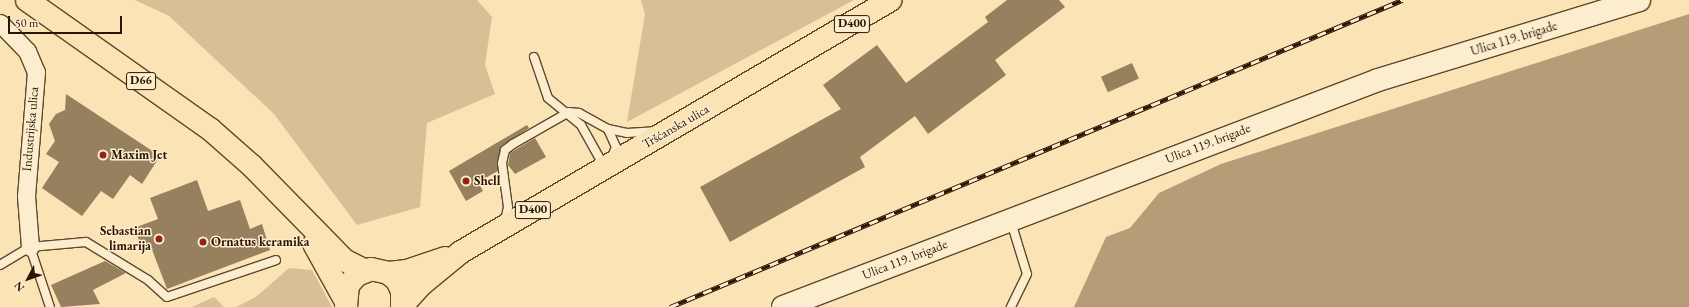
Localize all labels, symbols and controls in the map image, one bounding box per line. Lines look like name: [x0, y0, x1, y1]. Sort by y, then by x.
scale bar: [10, 8, 124, 34]
road number: D400: [833, 14, 871, 34]
text: 50 m: [15, 15, 38, 31]
street label: Ulica 119. brigade: [1469, 18, 1559, 60]
road number: D66: [126, 71, 156, 91]
street label: Industrijska ulica: [20, 86, 42, 172]
street label: Tršćanska ulica: [640, 102, 712, 152]
street label: Ulica 119. brigade: [1163, 121, 1253, 167]
place label: Maxim Jet: [111, 147, 167, 163]
marker: Maxim Jet: [98, 150, 108, 160]
place label: Shell: [474, 173, 501, 189]
marker: Shell: [461, 176, 471, 186]
road number: D400: [514, 200, 552, 220]
place label: Sebastian limarija: [100, 224, 151, 255]
marker: Sebastian limarija: [154, 234, 164, 244]
place label: Ornatus keramika: [211, 234, 310, 250]
marker: Ornatus keramika: [198, 237, 208, 247]
street label: Ulica 119. brigade: [860, 237, 950, 283]
north arrow: [8, 259, 48, 299]
text: N: [11, 279, 27, 295]

